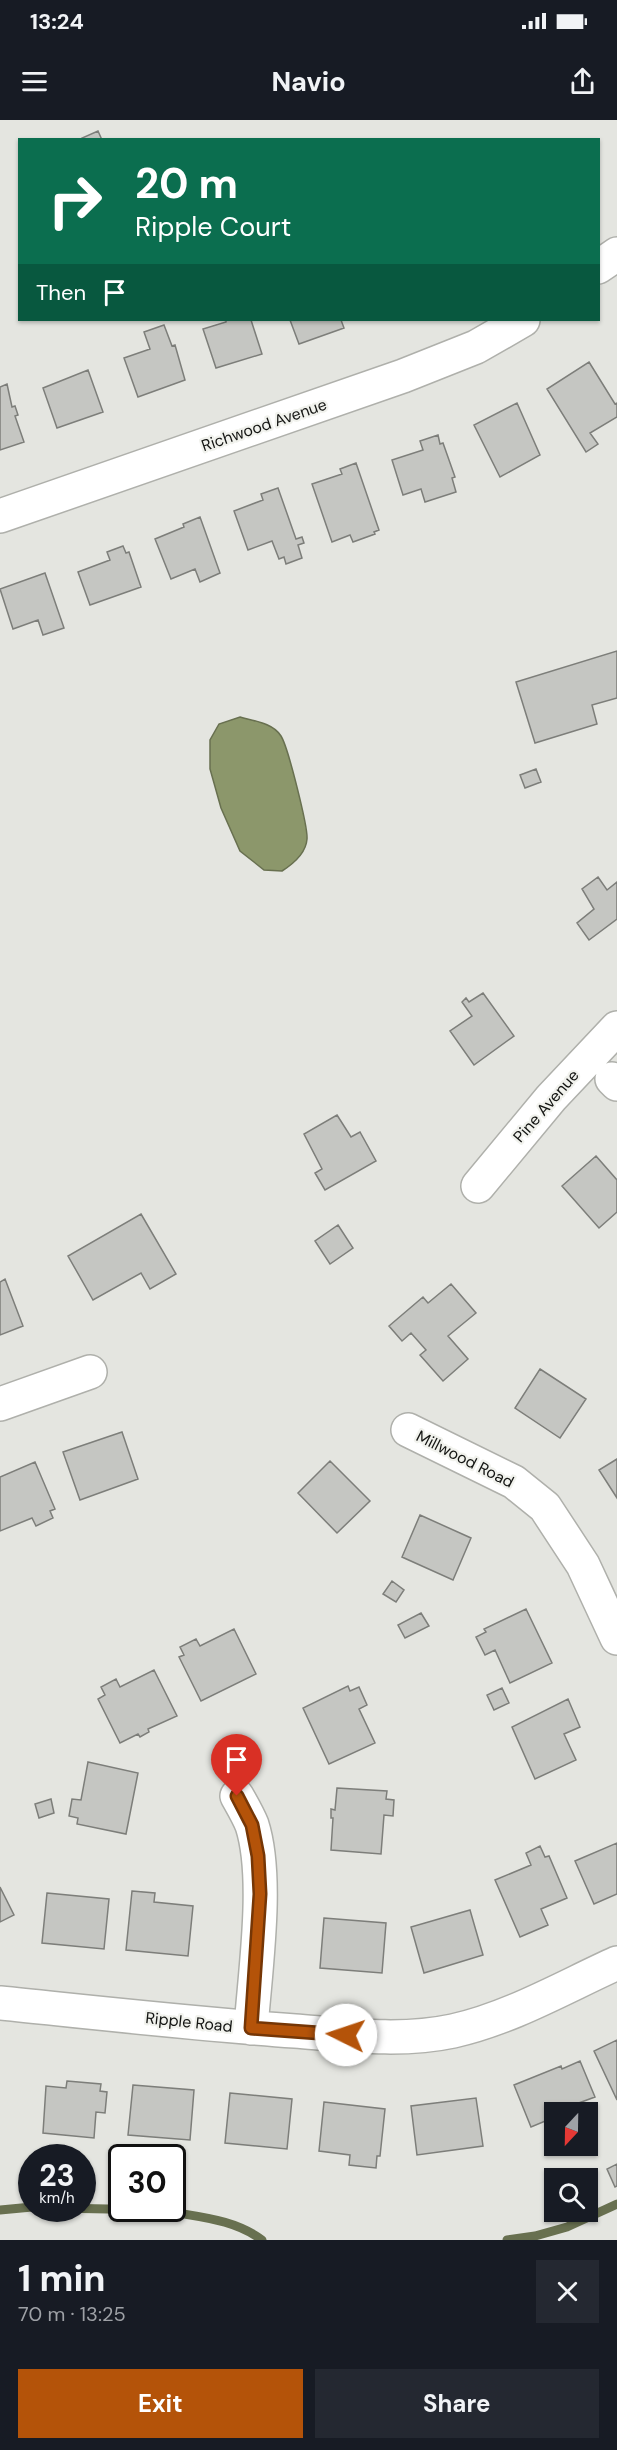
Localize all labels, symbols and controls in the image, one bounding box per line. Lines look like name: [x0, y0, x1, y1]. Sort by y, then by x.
text: 13:24: [30, 7, 84, 36]
text: Navio: [271, 64, 346, 99]
icon: menu: [18, 65, 51, 98]
icon: share: [566, 65, 599, 98]
text: 20 m: [135, 156, 238, 211]
icon: right: [36, 162, 114, 240]
text: Ripple Court: [135, 209, 291, 244]
icon: arrive: [98, 276, 131, 309]
text: Then: [36, 278, 86, 307]
street label: Richwood Avenue: [199, 394, 329, 456]
street label: Pine Avenue: [509, 1065, 583, 1147]
street label: Millwood Road: [413, 1425, 517, 1493]
pin: [211, 1734, 262, 1796]
icon: arrive: [220, 1743, 253, 1776]
position arrow: [314, 2003, 378, 2067]
street label: Ripple Road: [144, 2007, 234, 2037]
north arrow: [544, 2102, 598, 2156]
map controls: [544, 2102, 598, 2222]
speed limit sign: 30: [108, 2144, 186, 2222]
text: 23: [39, 2156, 75, 2195]
button: search: [544, 2168, 598, 2222]
text: km/h: [39, 2188, 75, 2208]
text: 1 min: [18, 2255, 106, 2302]
button: close: [536, 2260, 599, 2323]
text: 70 m · 13:25: [18, 2301, 126, 2327]
button: Exit: [18, 2369, 303, 2438]
button: Share: [315, 2369, 599, 2438]

